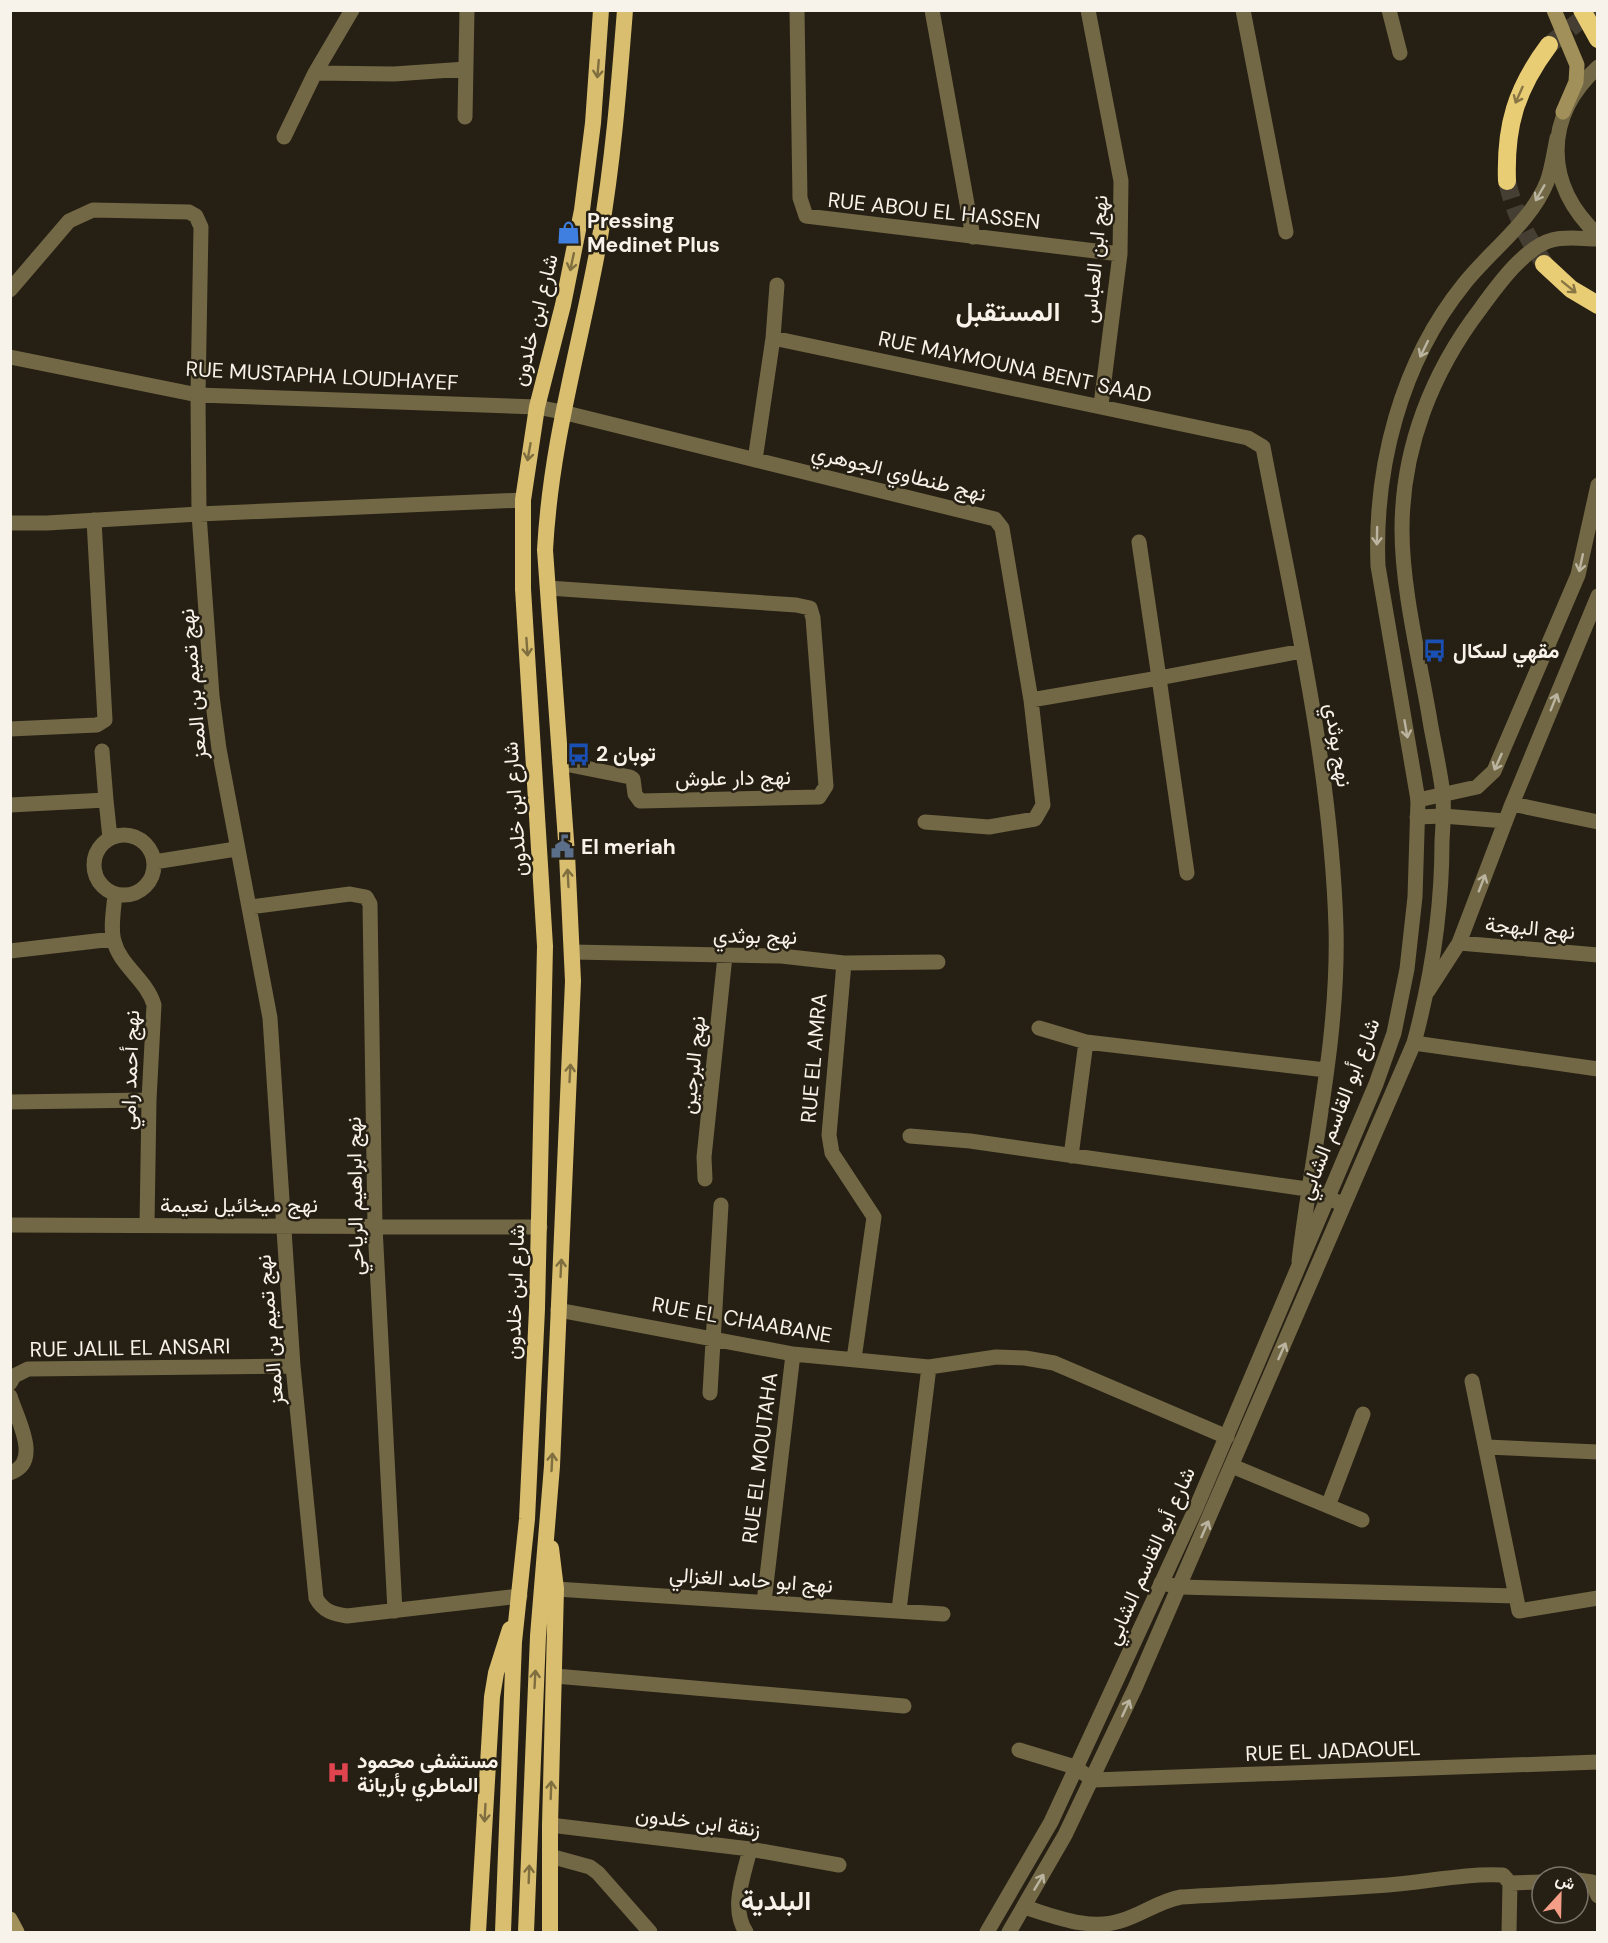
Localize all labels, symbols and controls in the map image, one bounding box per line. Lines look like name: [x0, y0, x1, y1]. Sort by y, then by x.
one-way arrow: [592, 58, 603, 78]
one-way arrow: [1512, 85, 1524, 103]
one-way arrow: [1534, 184, 1546, 201]
street label: RUE ABOU EL HASSEN: [826, 186, 1042, 236]
street label: نهج ابن العباس: [1075, 194, 1115, 324]
place label: Pressing Medinet Plus: [587, 207, 720, 259]
shop icon: Pressing Medinet Plus: [556, 220, 582, 246]
street label: شارع ابن خلدون: [505, 251, 565, 389]
one-way arrow: [566, 252, 577, 271]
one-way arrow: [1561, 280, 1577, 293]
district label: المستقبل: [956, 294, 1060, 329]
street label: RUE MAYMOUNA BENT SAAD: [876, 324, 1154, 410]
one-way arrow: [1418, 339, 1430, 357]
street label: RUE MUSTAPHA LOUDHAYEF: [185, 355, 459, 397]
street label: نهج طنطاوي الجوهري: [808, 438, 989, 511]
one-way arrow: [523, 442, 534, 461]
one-way arrow: [1371, 525, 1383, 545]
one-way arrow: [1575, 553, 1586, 572]
street label: نهج تميم بن المعز: [172, 607, 214, 762]
one-way arrow: [522, 636, 533, 656]
place label: مقهي لسكال: [1453, 637, 1559, 668]
bus stop icon: مقهي لسكال: [1422, 638, 1448, 664]
one-way arrow: [1549, 693, 1560, 712]
street label: نهج بوثدي: [1315, 701, 1358, 789]
one-way arrow: [1400, 718, 1411, 738]
place label: توبان 2: [596, 740, 656, 768]
street label: شارع ابن خلدون: [496, 741, 534, 877]
bus stop icon: توبان 2: [565, 741, 591, 767]
one-way arrow: [1491, 753, 1503, 771]
street label: نهج دار علوش: [675, 763, 791, 793]
place label: El meriah: [581, 833, 676, 861]
public building icon: El meriah: [550, 834, 576, 860]
one-way arrow: [563, 869, 574, 888]
one-way arrow: [1477, 874, 1488, 893]
street label: نهج البهجة: [1484, 910, 1576, 946]
street label: نهج بوثدي: [712, 921, 797, 954]
street label: RUE EL AMRA: [794, 992, 834, 1124]
street label: نهج أحمد رامي: [114, 1010, 149, 1131]
street label: نهج البرجين: [674, 1014, 712, 1116]
street label: شارع أبو القاسم الشابي: [1292, 1014, 1389, 1205]
one-way arrow: [564, 1063, 575, 1083]
street label: نهج ابراهيم الرياحي: [340, 1116, 373, 1276]
street label: نهج ميخائيل نعيمة: [160, 1191, 318, 1219]
street label: شارع ابن خلدون: [499, 1224, 531, 1360]
street label: نهج تميم بن المعز: [249, 1253, 291, 1408]
one-way arrow: [556, 1258, 567, 1278]
street label: RUE EL CHAABANE: [650, 1290, 834, 1350]
street label: RUE JALIL EL ANSARI: [29, 1332, 231, 1364]
one-way arrow: [1277, 1342, 1289, 1360]
street label: RUE EL MOUTAHA: [736, 1371, 784, 1545]
one-way arrow: [546, 1453, 557, 1473]
street label: شارع أبو القاسم الشابي: [1098, 1463, 1205, 1651]
one-way arrow: [1199, 1521, 1211, 1539]
street label: نهج ابو حامد الغزالي: [668, 1560, 834, 1603]
one-way arrow: [530, 1670, 541, 1690]
one-way arrow: [1122, 1699, 1133, 1717]
street label: RUE EL JADAOUEL: [1245, 1734, 1421, 1768]
place label: مستشفى محمود الماطري بأريانة: [357, 1747, 498, 1802]
hospital icon: مستشفى محمود الماطري بأريانة: [326, 1760, 352, 1786]
one-way arrow: [546, 1781, 557, 1801]
street label: زنقة ابن خلدون: [634, 1800, 762, 1844]
one-way arrow: [479, 1802, 490, 1822]
one-way arrow: [523, 1865, 535, 1885]
north arrow: [1530, 1865, 1590, 1925]
text: ش: [1553, 1868, 1578, 1895]
one-way arrow: [1034, 1874, 1046, 1891]
district label: البلدية: [741, 1883, 811, 1918]

